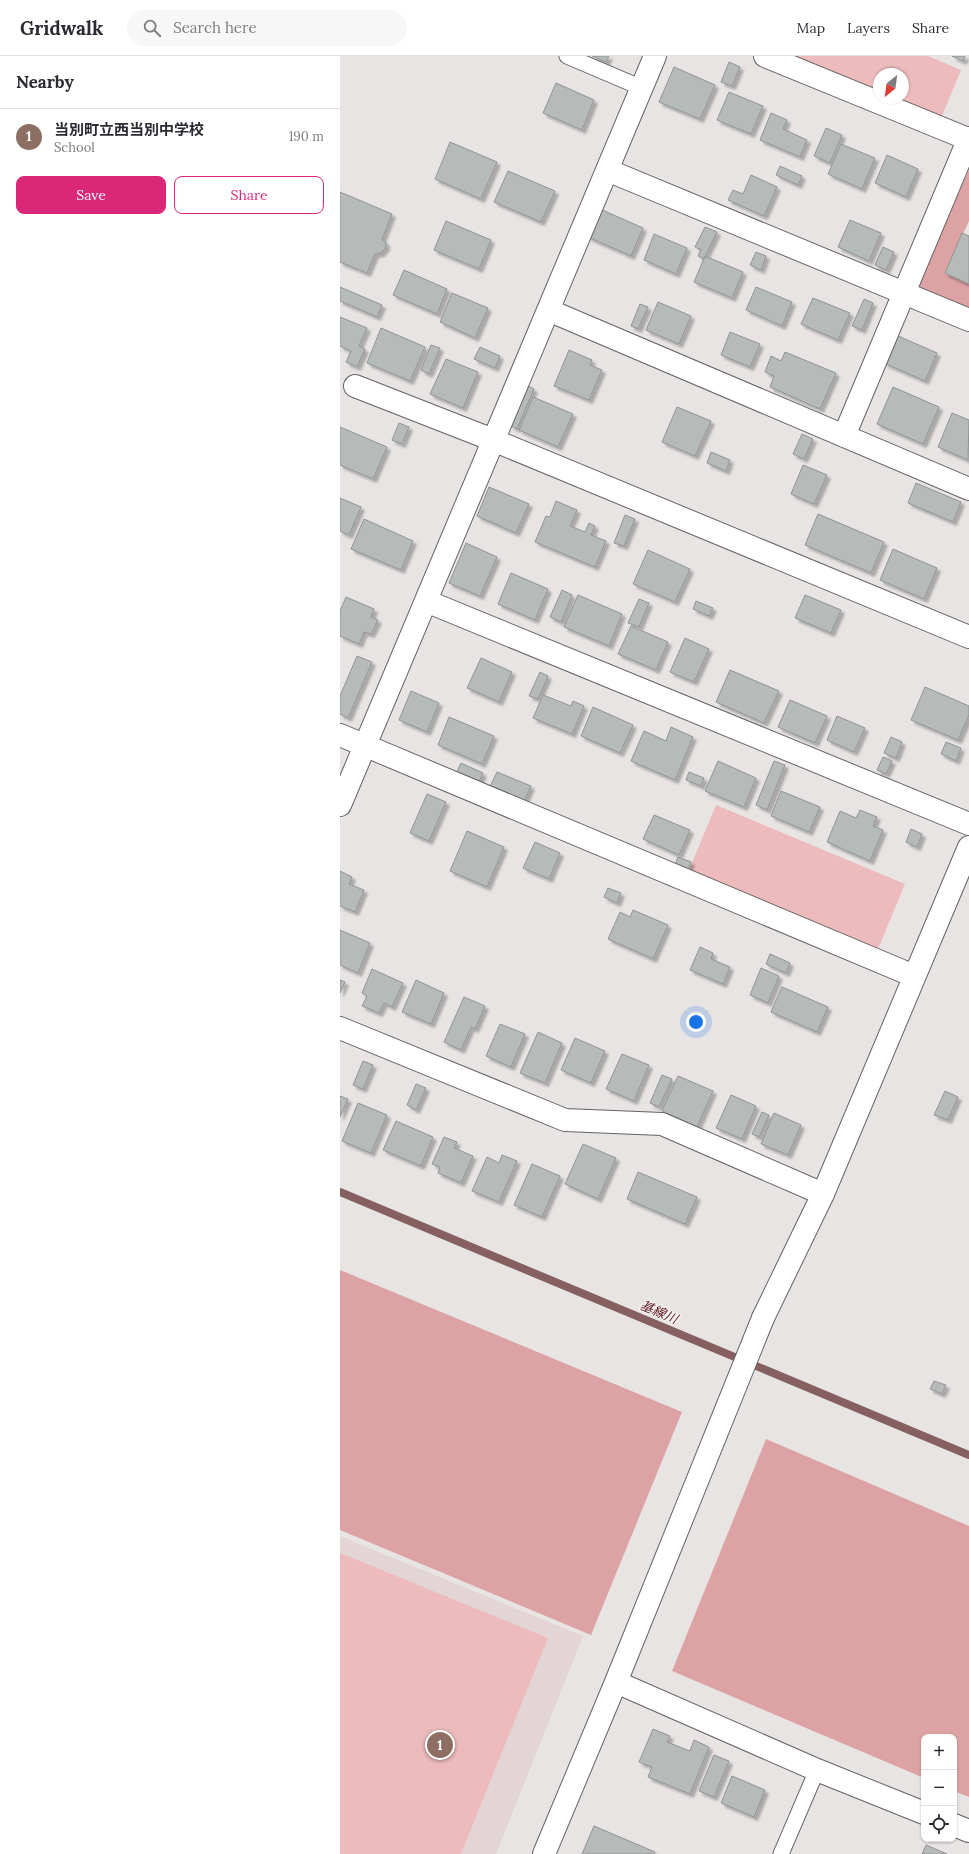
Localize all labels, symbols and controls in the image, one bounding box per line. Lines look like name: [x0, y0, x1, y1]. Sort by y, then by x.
search box: [127, 10, 407, 46]
text: Gridwalk: [20, 16, 103, 40]
icon: search: [141, 17, 163, 39]
text: Search here: [173, 18, 257, 37]
text: Map: [797, 19, 825, 37]
text: Layers: [847, 19, 890, 37]
text: Share: [912, 19, 949, 37]
north arrow: [873, 68, 909, 104]
text: Nearby: [16, 71, 74, 93]
text: 当別町立西当別中学校: [54, 120, 204, 139]
text: 1: [26, 128, 32, 145]
text: 190 m: [289, 128, 324, 145]
text: School: [54, 139, 95, 156]
button: Save: [16, 176, 166, 214]
button: Share: [174, 176, 324, 214]
your location: [686, 1012, 706, 1032]
water label: 基線川: [638, 1297, 682, 1328]
pin: 1: [427, 1730, 453, 1760]
map controls: [921, 1734, 957, 1842]
button: +: [921, 1734, 957, 1770]
button: −: [921, 1770, 957, 1806]
button: locate: [921, 1806, 957, 1842]

